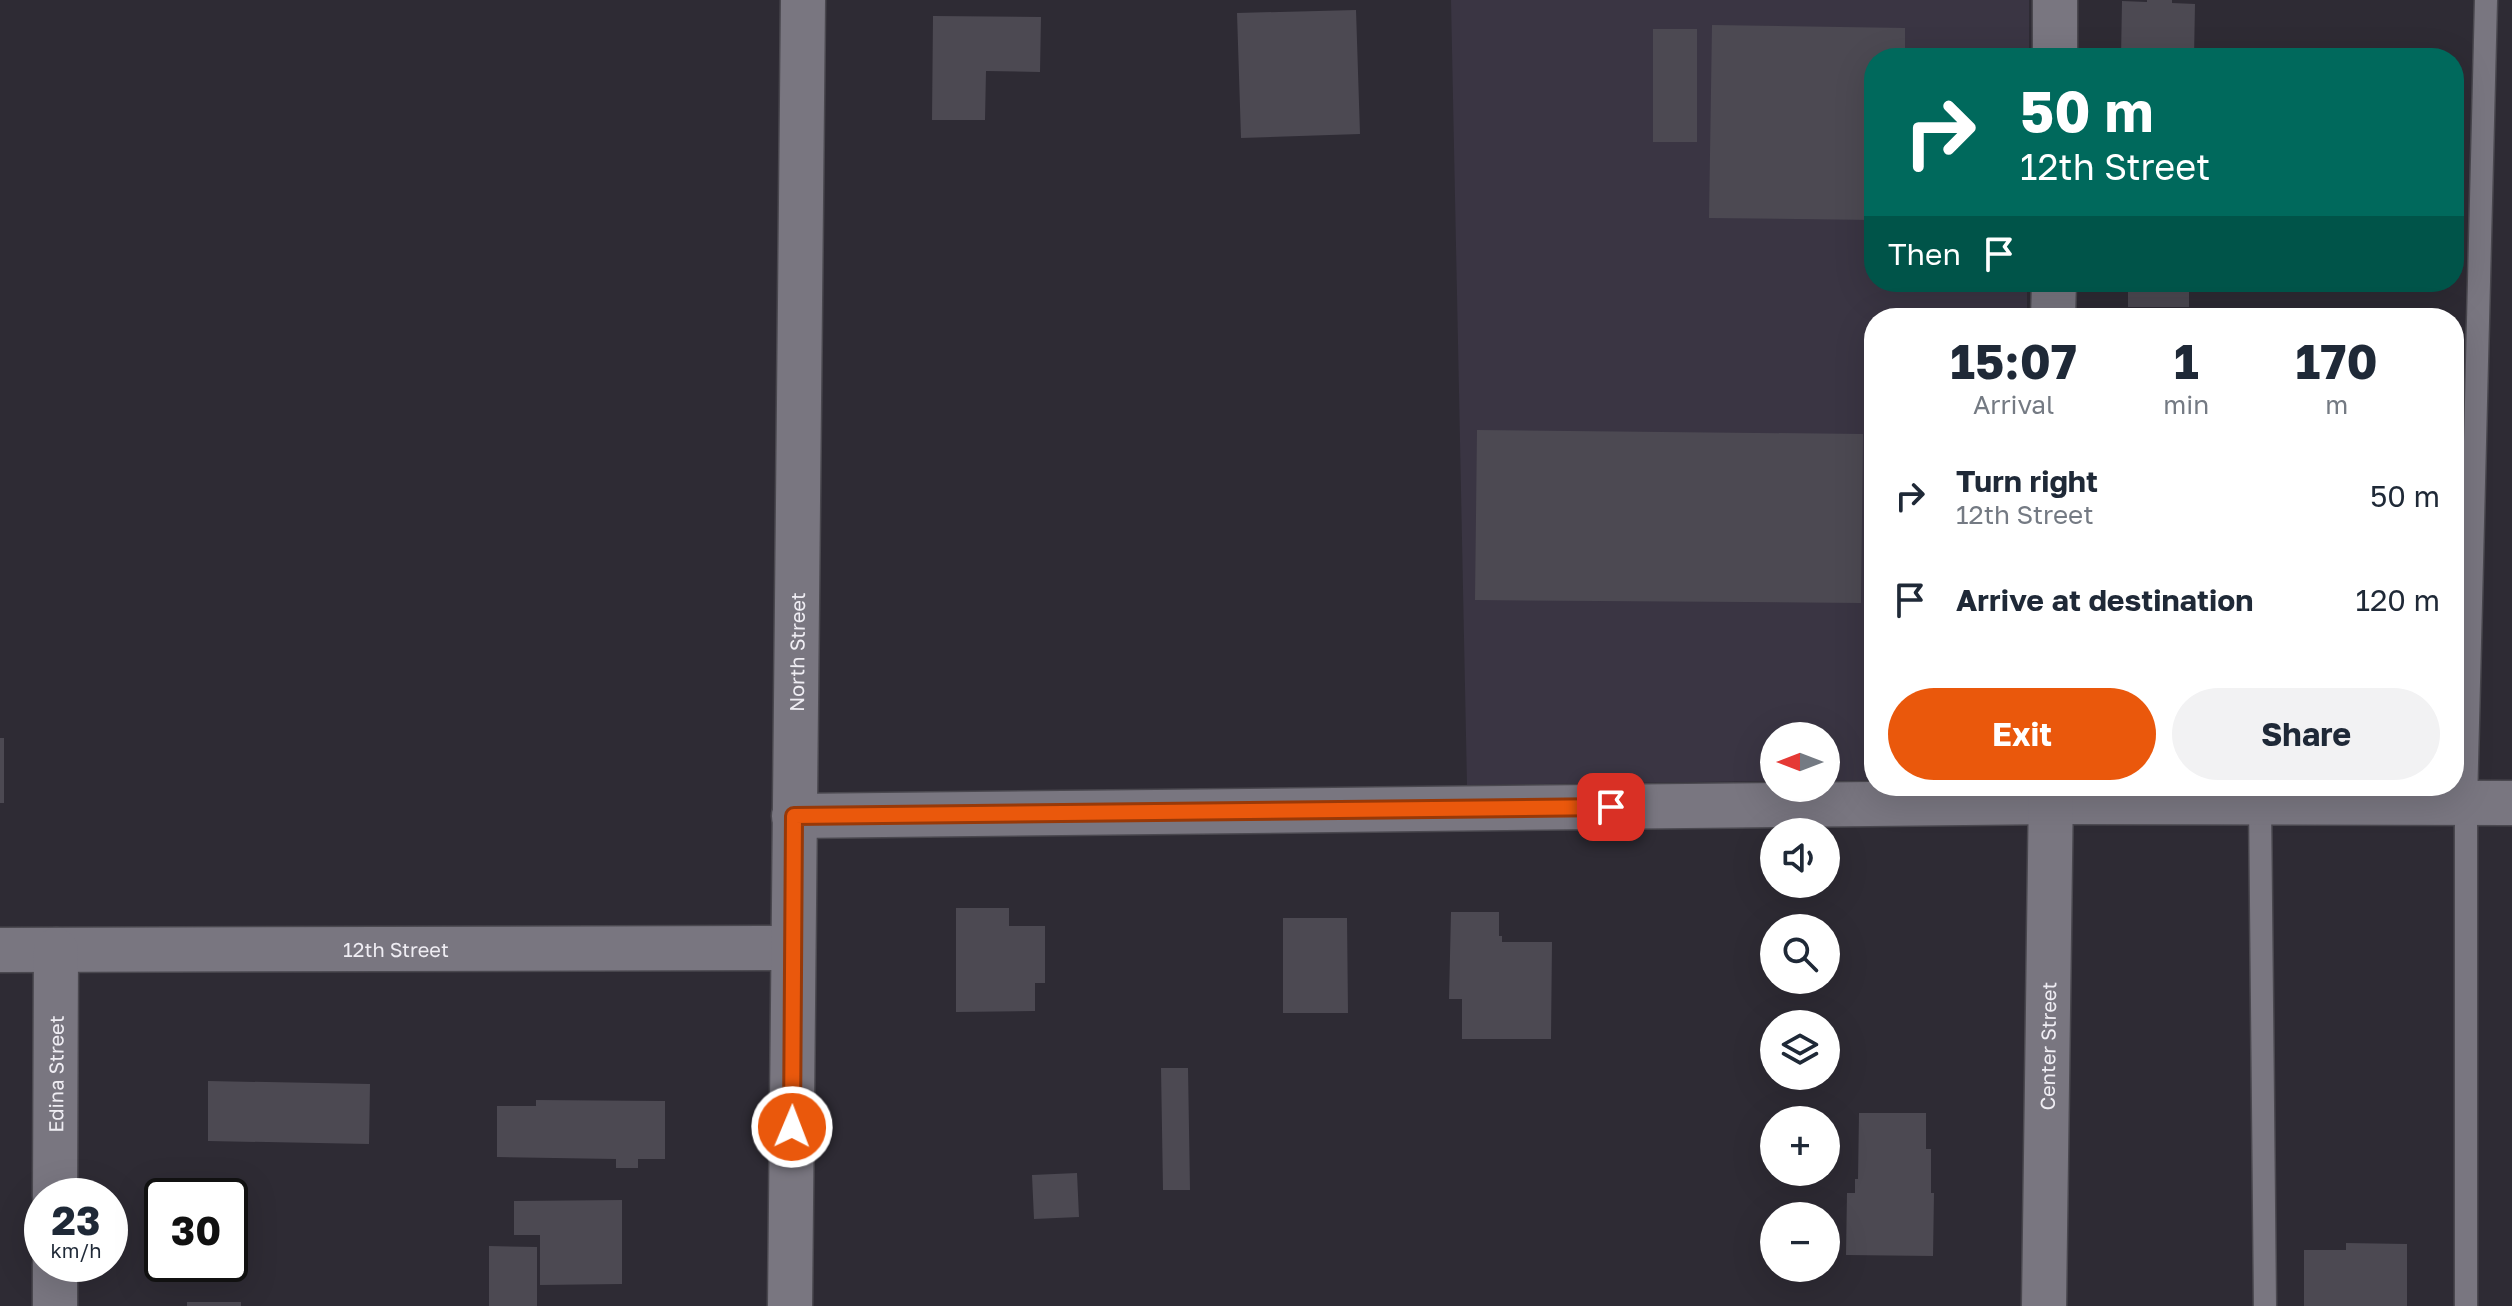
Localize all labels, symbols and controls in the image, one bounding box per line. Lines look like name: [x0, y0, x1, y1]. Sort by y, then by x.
text: 50 m: [2020, 77, 2154, 144]
icon: right: [1888, 80, 1992, 184]
text: 12th Street: [2020, 145, 2210, 188]
icon: arrive: [1977, 232, 2021, 276]
text: Then: [1888, 236, 1961, 272]
text: 15:07: [1950, 332, 2077, 390]
text: 1: [2174, 332, 2199, 390]
text: 170: [2296, 332, 2378, 390]
text: Arrival: [1973, 389, 2054, 420]
text: min: [2163, 389, 2209, 420]
text: m: [2325, 389, 2348, 420]
text: Turn right: [1956, 463, 2098, 499]
icon: right: [1888, 474, 1932, 518]
text: 50 m: [2370, 478, 2440, 514]
text: 12th Street: [1956, 499, 2094, 530]
icon: arrive: [1888, 578, 1932, 622]
text: Arrive at destination: [1956, 582, 2253, 618]
text: 120 m: [2355, 582, 2440, 618]
street label: North Street: [784, 592, 809, 712]
button: Exit: [1888, 688, 2156, 780]
button: Share: [2172, 688, 2440, 780]
north arrow: [1760, 722, 1840, 802]
map controls: [1760, 722, 1840, 1282]
pin: [1577, 773, 1645, 841]
icon: arrive: [1589, 785, 1633, 829]
button: sound: [1760, 818, 1840, 898]
button: search: [1760, 914, 1840, 994]
street label: 12th Street: [343, 937, 449, 961]
street label: Center Street: [2035, 981, 2060, 1111]
button: layers: [1760, 1010, 1840, 1090]
street label: Edina Street: [43, 1015, 68, 1133]
position arrow: [750, 1085, 834, 1169]
button: +: [1760, 1106, 1840, 1186]
speed limit sign: 30: [144, 1178, 248, 1282]
text: 23: [52, 1196, 100, 1244]
button: −: [1760, 1202, 1840, 1282]
text: km/h: [51, 1238, 101, 1262]

